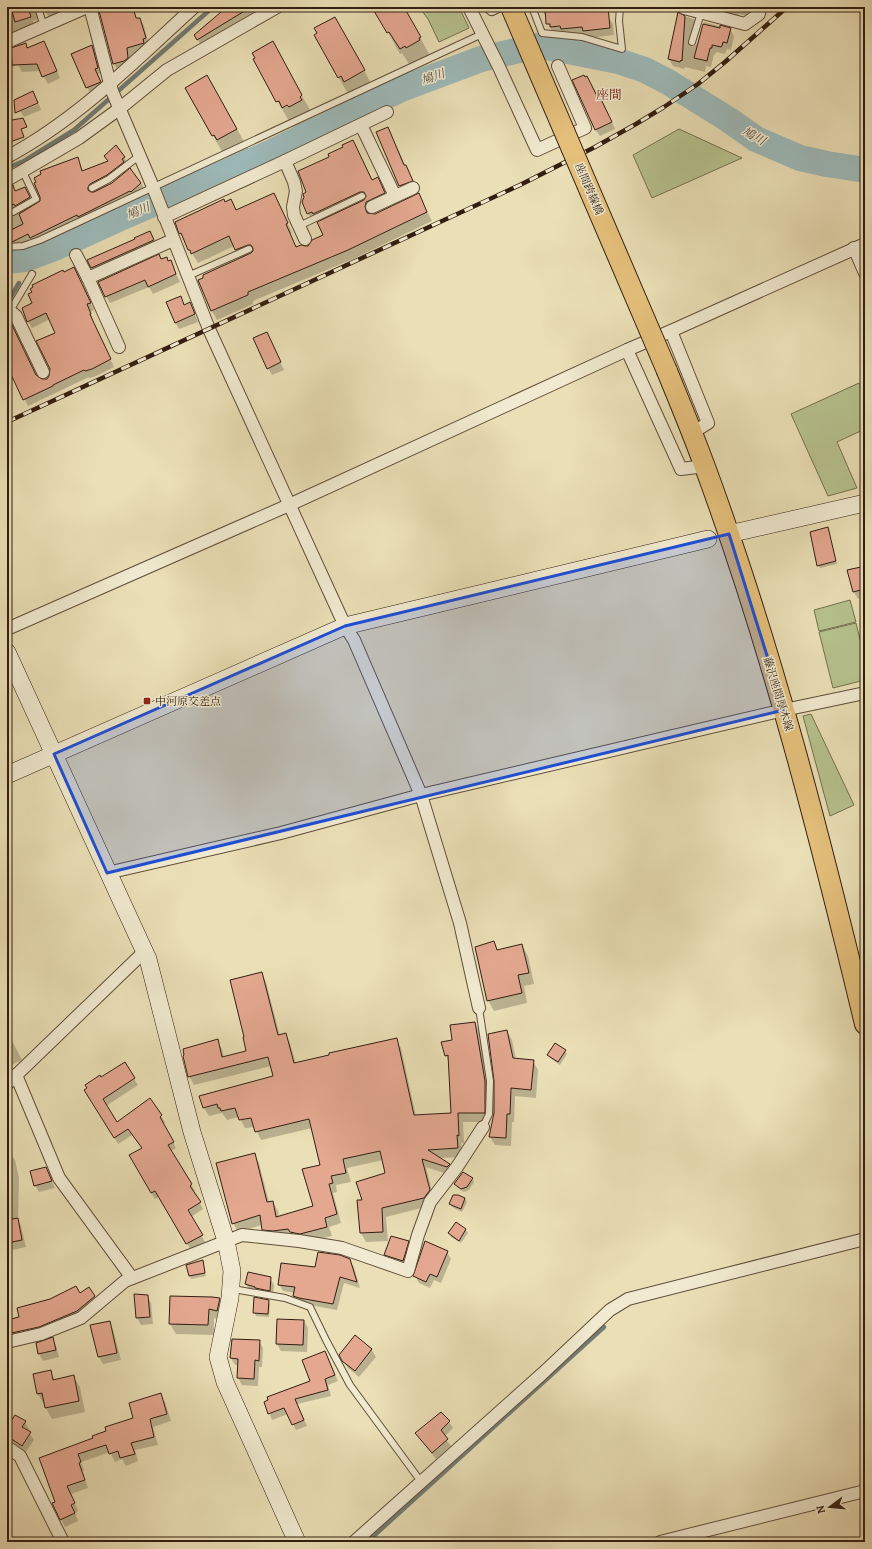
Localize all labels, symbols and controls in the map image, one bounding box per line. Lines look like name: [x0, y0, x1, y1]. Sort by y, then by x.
water label: 鳩川: [419, 65, 449, 89]
district label: 座間: [596, 86, 622, 103]
water label: 鳩川: [740, 123, 770, 150]
street label: 座間跨線橋: [571, 161, 607, 217]
water label: 鳩川: [124, 198, 154, 223]
street label: 藤沢座間厚木線: [760, 655, 796, 733]
place label: 中河原交差点: [155, 694, 221, 709]
marker: 中河原交差点: [142, 696, 152, 706]
north arrow: [810, 1487, 850, 1527]
text: N: [813, 1504, 829, 1516]

